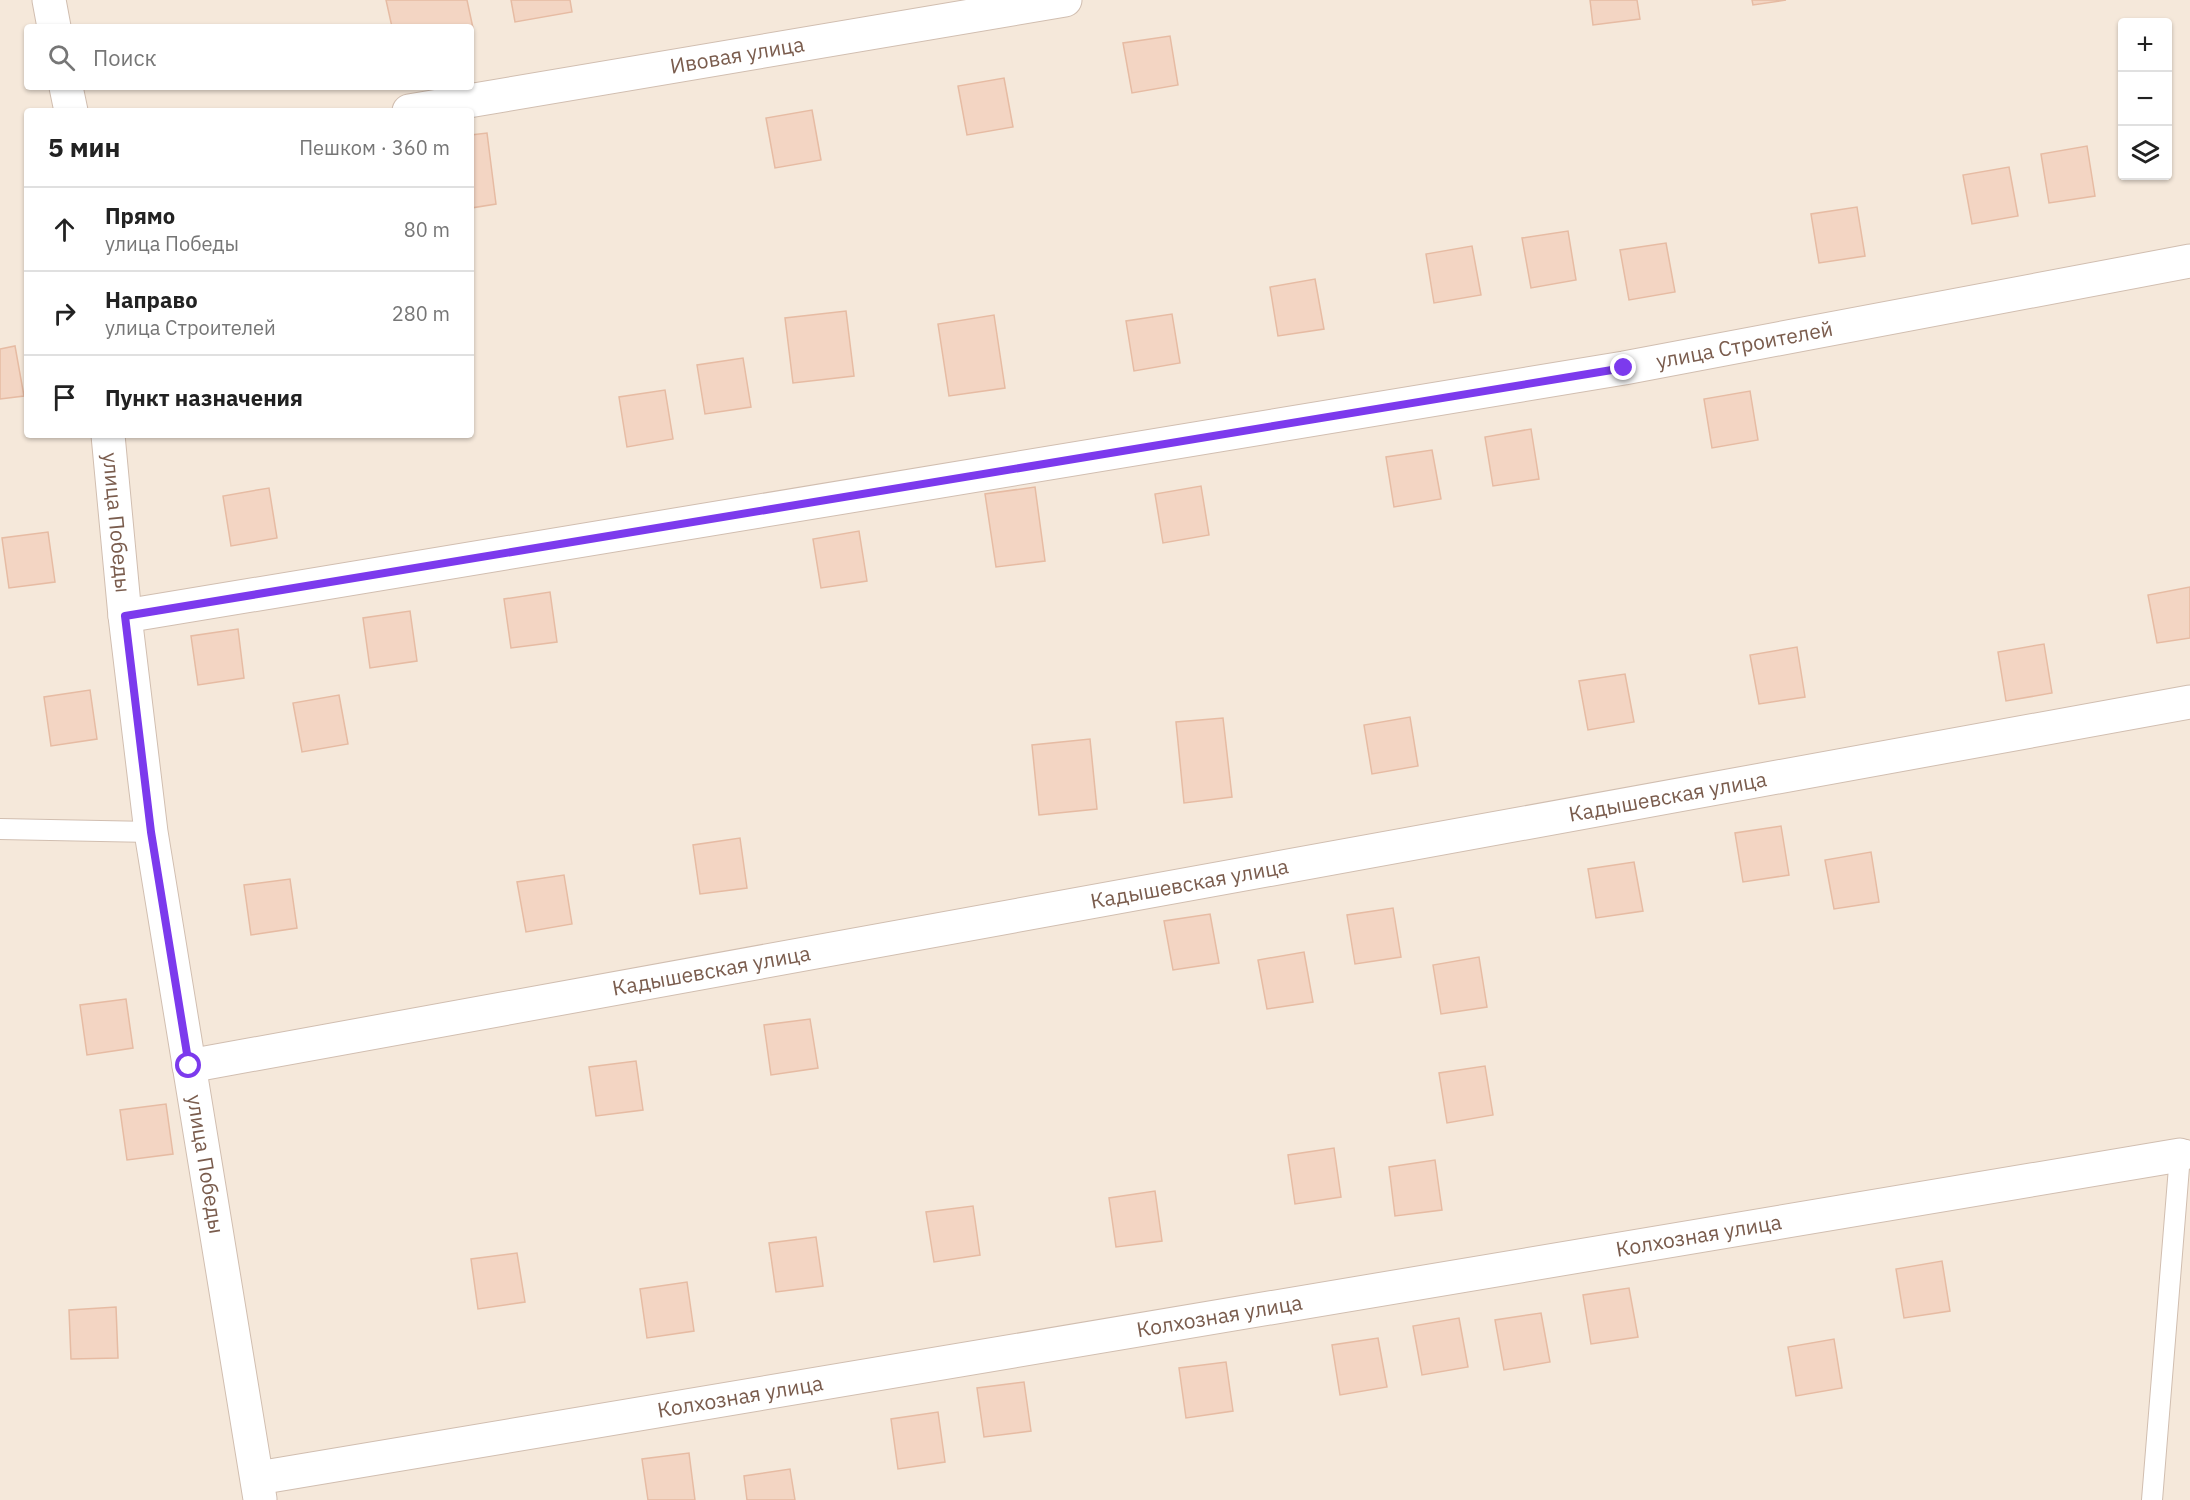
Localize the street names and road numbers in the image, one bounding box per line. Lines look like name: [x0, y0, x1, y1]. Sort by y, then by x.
street label: Ивовая улица: [668, 29, 806, 80]
street label: улица Строителей: [1654, 314, 1835, 375]
street label: улица Победы: [97, 451, 138, 594]
street label: Кадышевская улица: [1566, 764, 1769, 828]
street label: Кадышевская улица: [1088, 851, 1291, 915]
street label: Кадышевская улица: [610, 938, 813, 1002]
street label: улица Победы: [181, 1092, 231, 1236]
street label: Колхозная улица: [1614, 1207, 1784, 1263]
street label: Колхозная улица: [1134, 1288, 1304, 1343]
street label: Колхозная улица: [655, 1368, 825, 1424]

